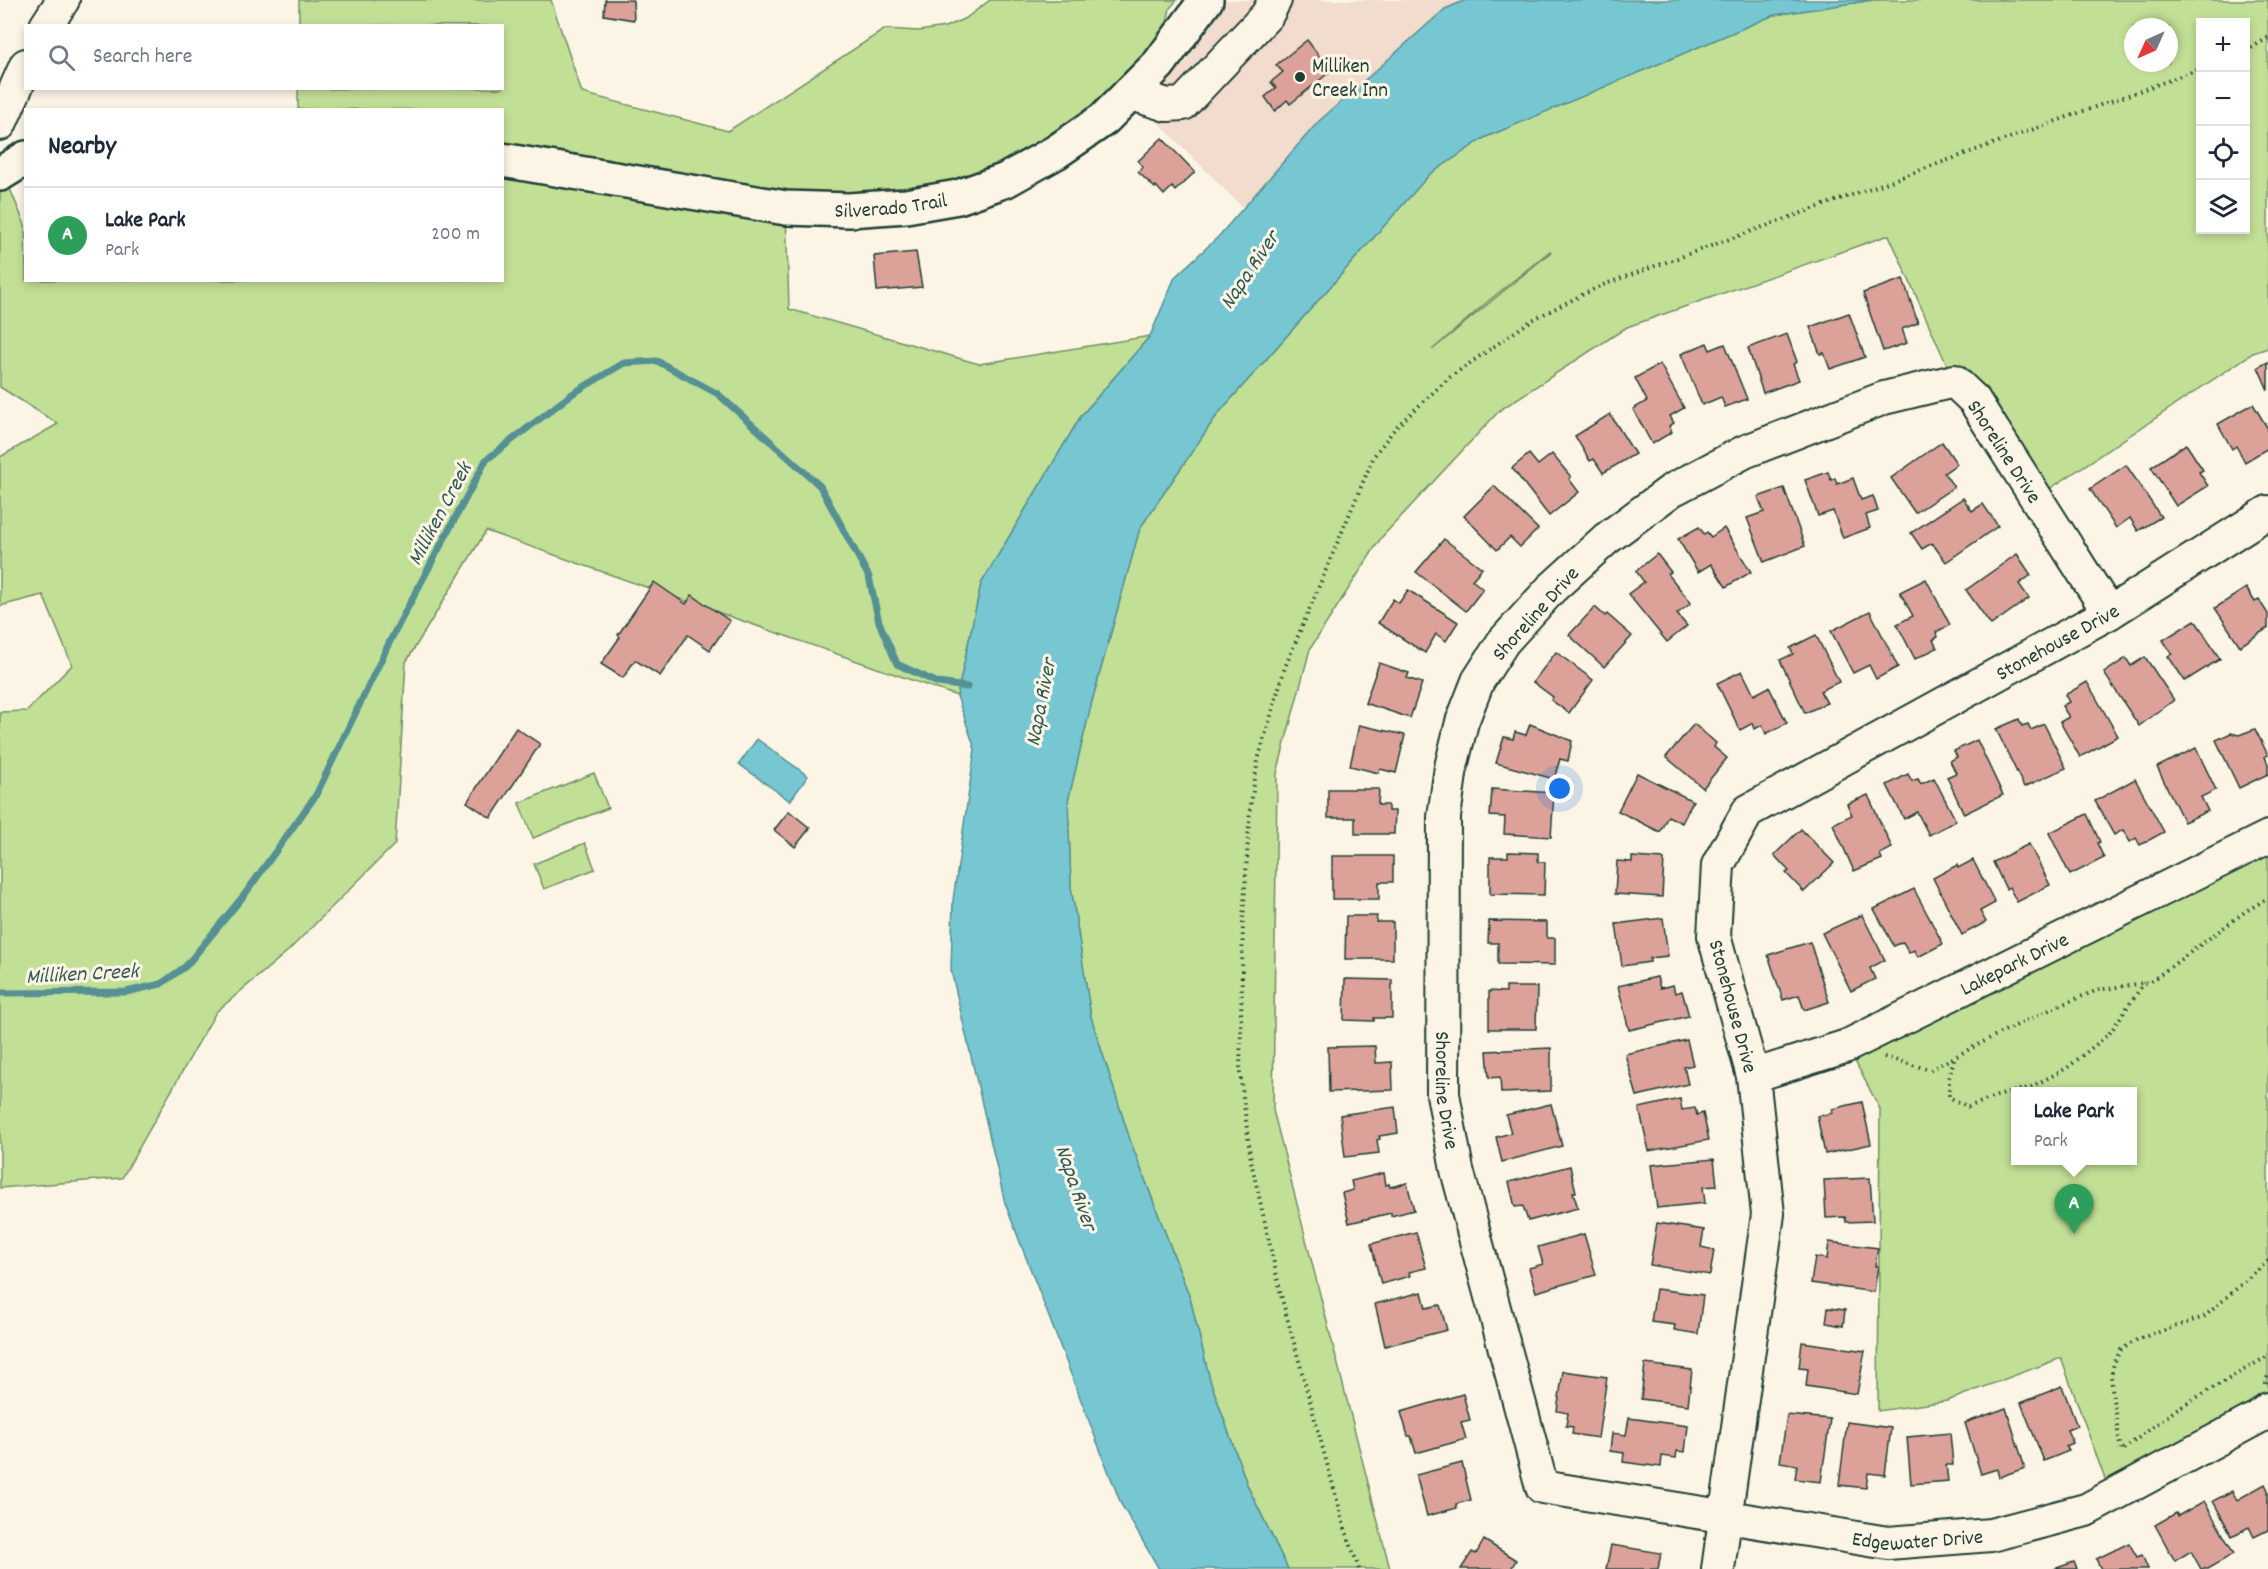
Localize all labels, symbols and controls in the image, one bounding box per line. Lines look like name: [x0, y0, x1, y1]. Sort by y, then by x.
north arrow: [2124, 18, 2178, 72]
map controls: [2196, 18, 2250, 234]
button: +: [2196, 18, 2250, 72]
search box: [24, 24, 504, 90]
icon: search: [45, 41, 78, 74]
text: Search here: [93, 42, 192, 73]
place label: Milliken Creek Inn: [1312, 53, 1388, 107]
marker: Milliken Creek Inn: [1293, 70, 1307, 84]
button: −: [2196, 72, 2250, 126]
button: locate: [2196, 126, 2250, 180]
text: Nearby: [48, 129, 116, 166]
button: layers: [2196, 180, 2250, 234]
street label: Silverado Trail: [834, 187, 950, 228]
text: Lake Park: [105, 206, 186, 237]
text: A: [62, 221, 73, 249]
text: 200 m: [431, 221, 480, 249]
water label: Napa River: [1213, 223, 1290, 316]
text: Park: [105, 237, 139, 265]
street label: Shoreline Drive: [1958, 395, 2047, 510]
water label: Milliken Creek: [401, 456, 482, 572]
street label: Shoreline Drive: [1486, 561, 1588, 669]
street label: Stonehouse Drive: [1991, 598, 2126, 690]
water label: Napa River: [1019, 654, 1067, 749]
your location: [1545, 774, 1574, 803]
street label: Lakepark Drive: [1956, 926, 2075, 1005]
street label: Stonehouse Drive: [1699, 937, 1763, 1077]
water label: Milliken Creek: [25, 957, 141, 994]
street label: Shoreline Drive: [1425, 1031, 1465, 1152]
popup: [2011, 1087, 2137, 1165]
text: Lake Park: [2034, 1097, 2114, 1128]
text: Park: [2034, 1128, 2068, 1156]
water label: Napa River: [1046, 1141, 1105, 1238]
pin: A: [2054, 1184, 2094, 1234]
street label: Edgewater Drive: [1849, 1524, 1984, 1561]

